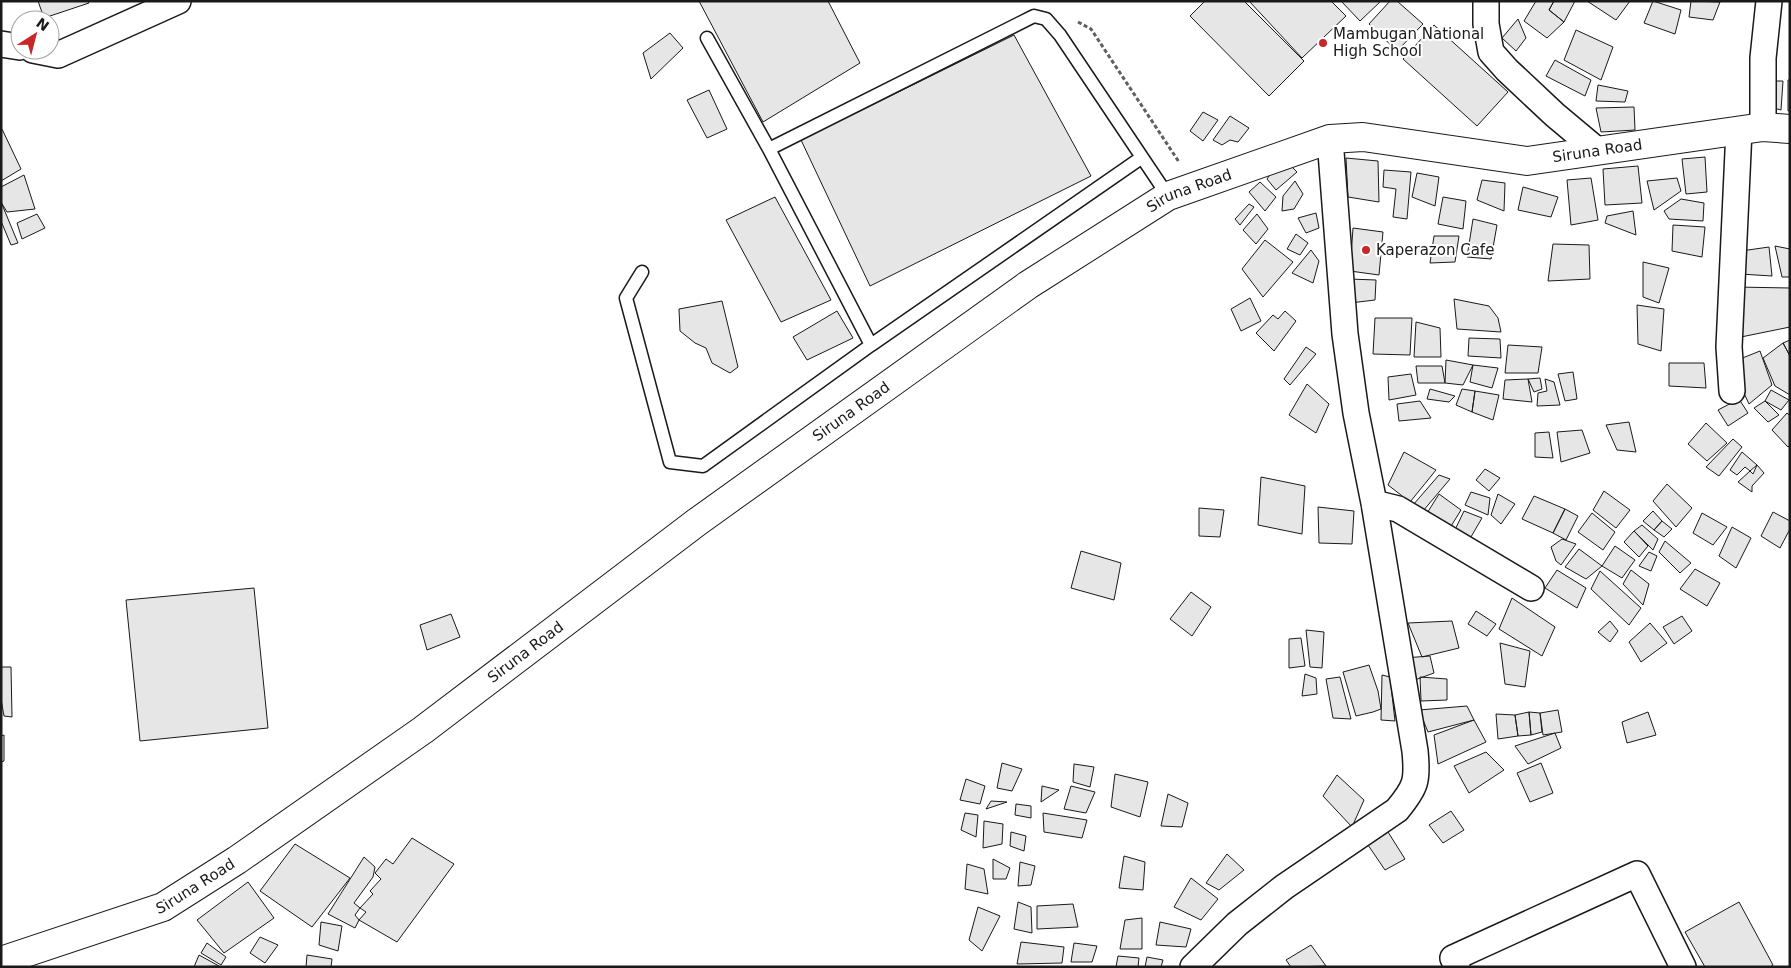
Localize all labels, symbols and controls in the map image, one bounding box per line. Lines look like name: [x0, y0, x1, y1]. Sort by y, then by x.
north arrow: [10, 10, 60, 60]
text: N: [33, 15, 52, 34]
place label: Mambugan National High School: [1333, 25, 1484, 60]
marker: Mambugan National High School: [1317, 37, 1329, 49]
street label: Siruna Road: [1551, 135, 1643, 166]
street label: Siruna Road: [1143, 165, 1234, 216]
place label: Kaperazon Cafe: [1376, 241, 1494, 259]
marker: Kaperazon Cafe: [1360, 244, 1372, 256]
street label: Siruna Road: [809, 378, 893, 445]
street label: Siruna Road: [484, 618, 567, 687]
street label: Siruna Road: [153, 855, 238, 918]

